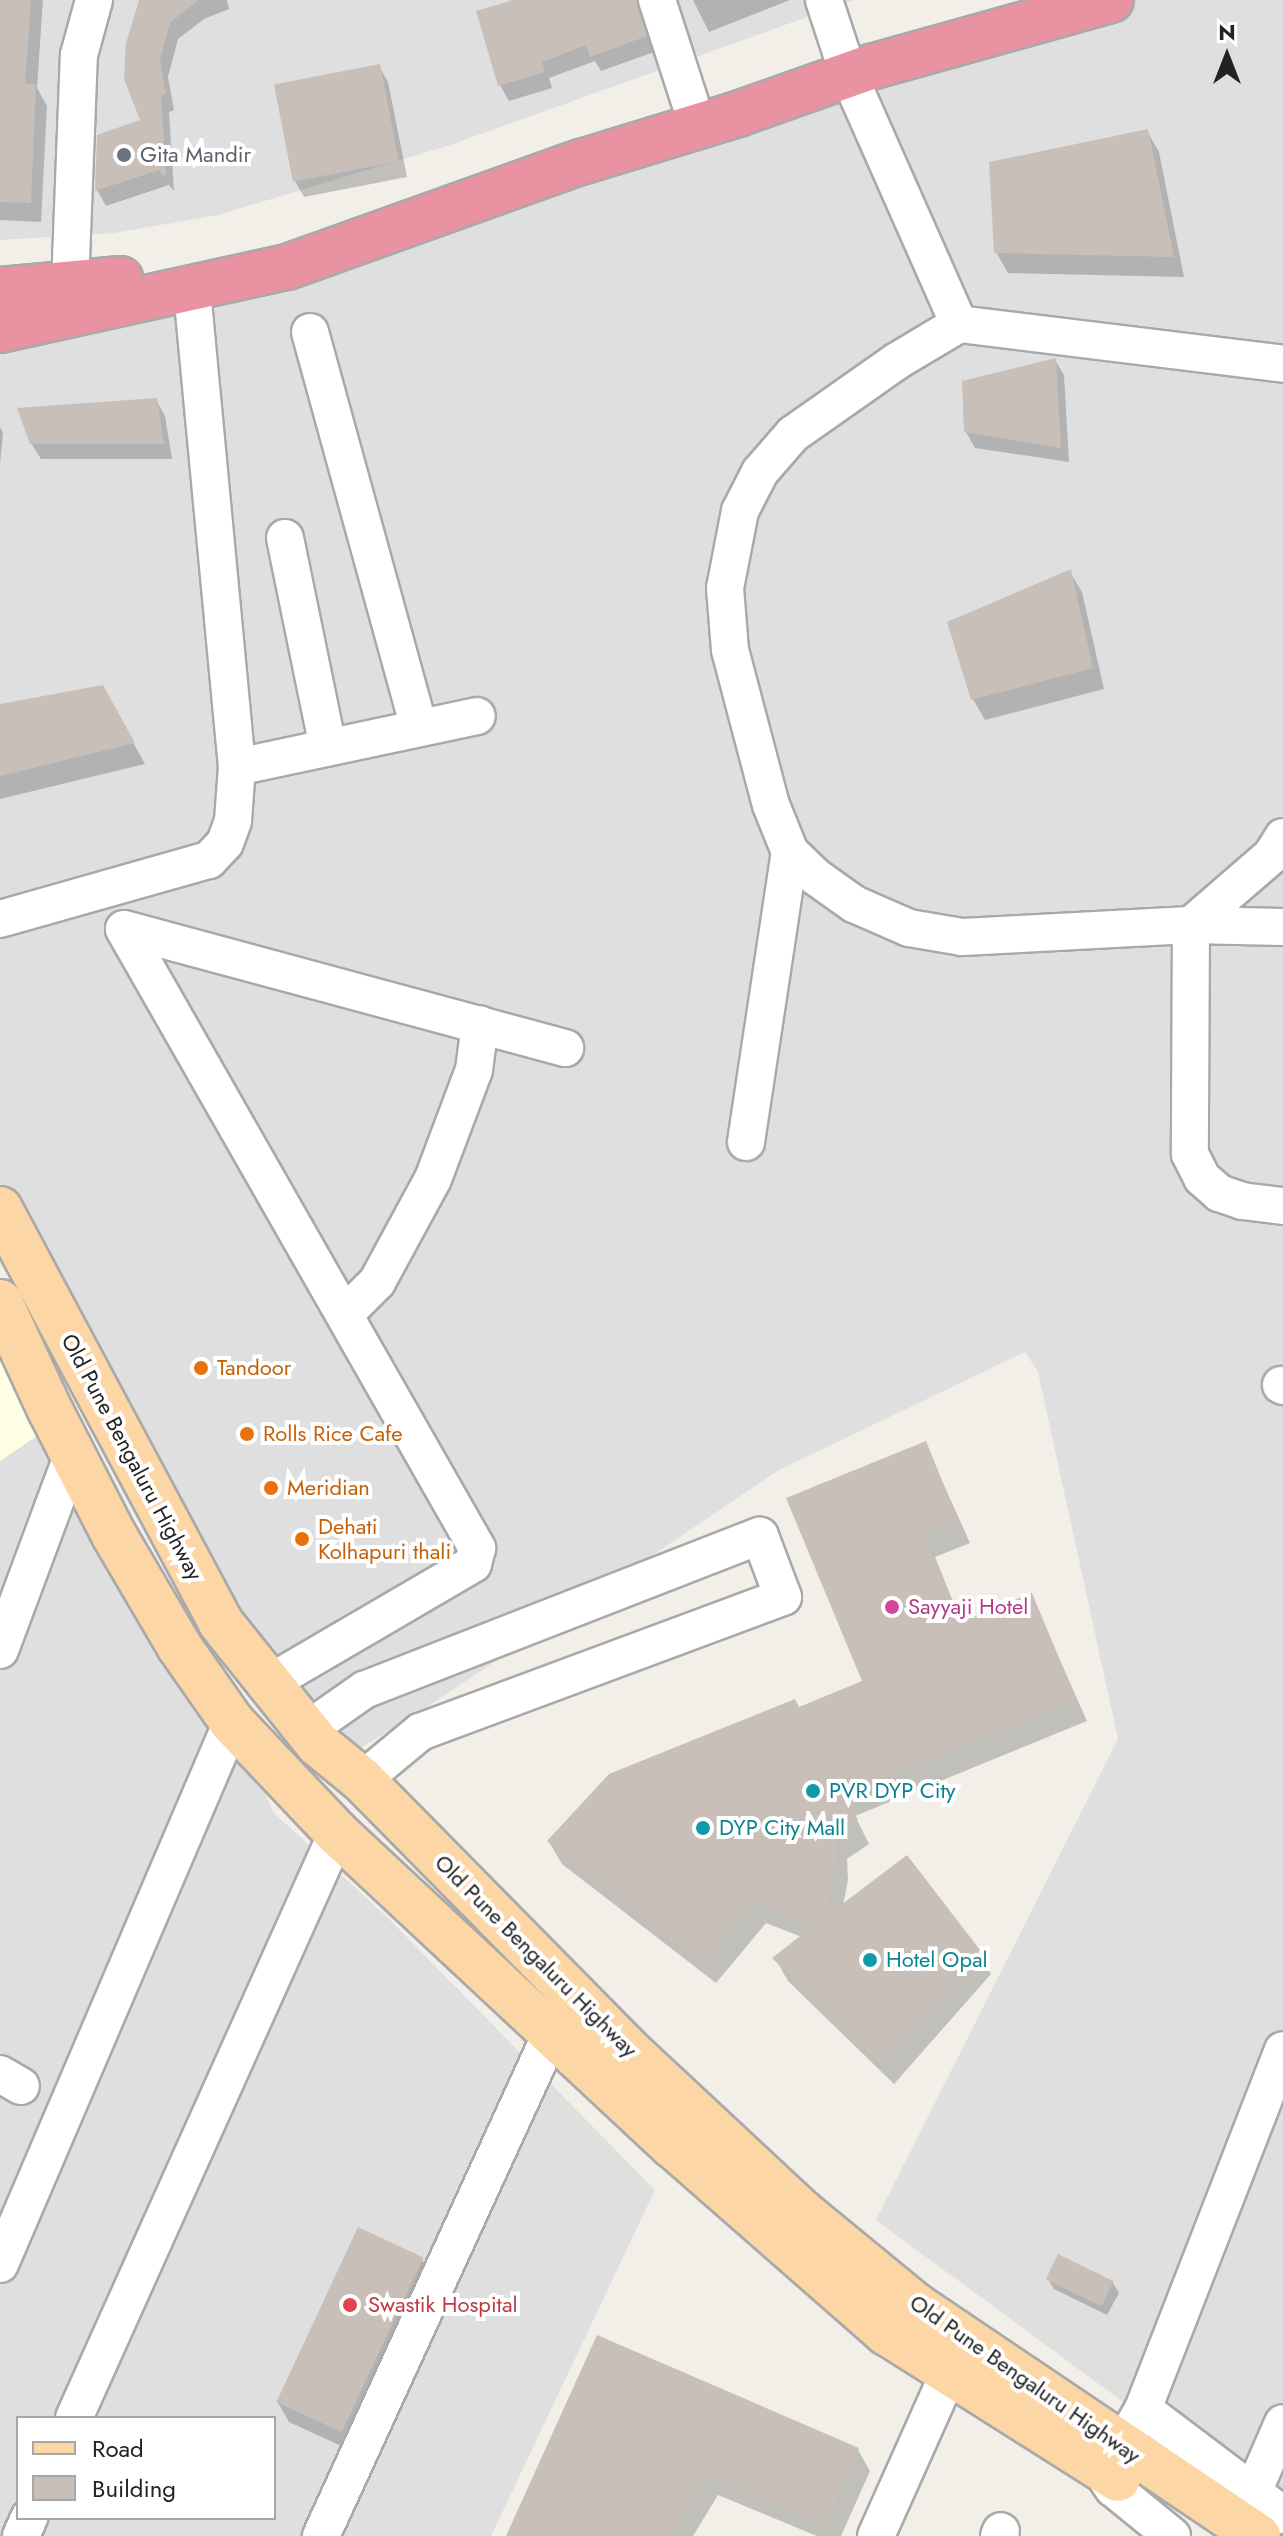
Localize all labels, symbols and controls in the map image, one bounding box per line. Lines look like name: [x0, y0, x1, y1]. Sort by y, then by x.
north arrow: [1187, 16, 1267, 96]
text: N: [1218, 16, 1236, 48]
place label: Gita Mandir: [140, 142, 251, 168]
marker: Gita Mandir: [115, 146, 133, 164]
street label: Old Pune Bengaluru Highway: [56, 1329, 208, 1585]
place label: Tandoor: [217, 1355, 291, 1381]
marker: Tandoor: [192, 1359, 210, 1377]
place label: Rolls Rice Cafe: [263, 1421, 403, 1447]
marker: Rolls Rice Cafe: [238, 1425, 256, 1443]
place label: Meridian: [287, 1475, 370, 1501]
marker: Meridian: [262, 1479, 280, 1497]
place label: Dehati Kolhapuri thali: [318, 1513, 451, 1564]
marker: Dehati Kolhapuri thali: [293, 1530, 311, 1548]
place label: Sayyaji Hotel: [908, 1594, 1028, 1620]
marker: Sayyaji Hotel: [883, 1598, 901, 1616]
place label: PVR DYP City: [829, 1778, 956, 1804]
marker: PVR DYP City: [804, 1782, 822, 1800]
place label: DYP City Mall: [719, 1815, 845, 1841]
marker: DYP City Mall: [694, 1819, 712, 1837]
street label: Old Pune Bengaluru Highway: [429, 1849, 643, 2063]
place label: Hotel Opal: [886, 1947, 988, 1973]
marker: Hotel Opal: [861, 1951, 879, 1969]
street label: Old Pune Bengaluru Highway: [905, 2289, 1145, 2469]
place label: Swastik Hospital: [368, 2292, 518, 2318]
marker: Swastik Hospital: [339, 2294, 361, 2316]
legend: [16, 2416, 276, 2520]
text: Road: [92, 2431, 144, 2466]
text: Building: [92, 2471, 176, 2506]

